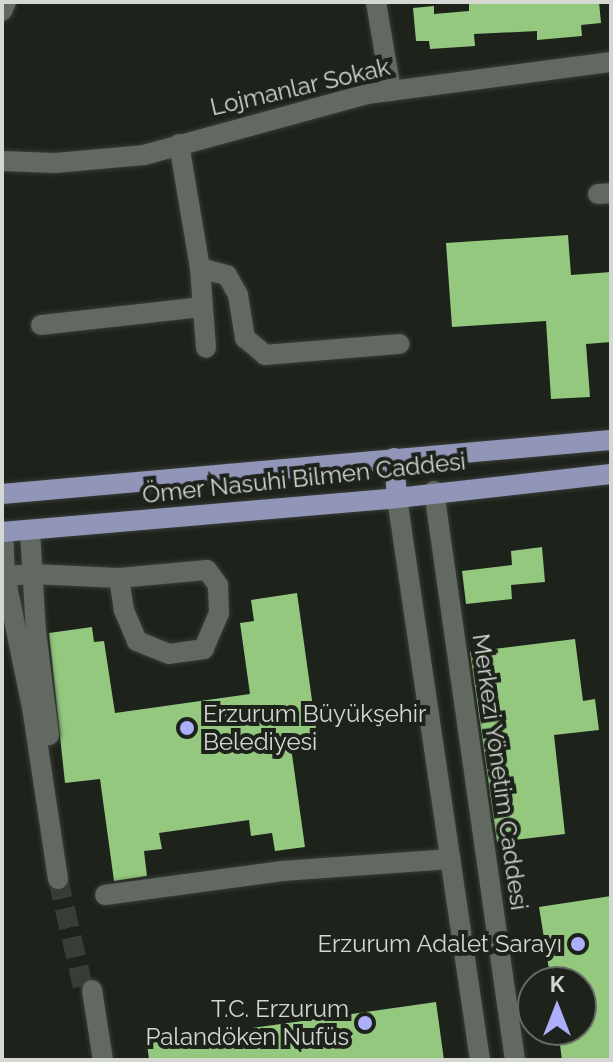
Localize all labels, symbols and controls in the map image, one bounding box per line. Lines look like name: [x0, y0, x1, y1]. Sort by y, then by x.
street label: Lojmanlar Sokak: [207, 52, 393, 122]
street label: Ömer Nasuhi Bilmen Caddesi: [141, 447, 467, 509]
street label: Merkezi Yönetim Caddesi: [466, 631, 534, 913]
place label: Erzurum Büyükşehir Belediyesi: [203, 700, 426, 756]
marker: Erzurum Büyükşehir Belediyesi: [178, 719, 196, 737]
place label: Erzurum Adalet Sarayı: [317, 930, 562, 958]
marker: Erzurum Adalet Sarayı: [569, 935, 587, 953]
north arrow: [517, 966, 597, 1046]
text: K: [550, 971, 564, 997]
place label: T.C. Erzurum Palandöken Nufüs: [145, 995, 349, 1051]
marker: T.C. Erzurum Palandöken Nufüs: [356, 1014, 374, 1032]

